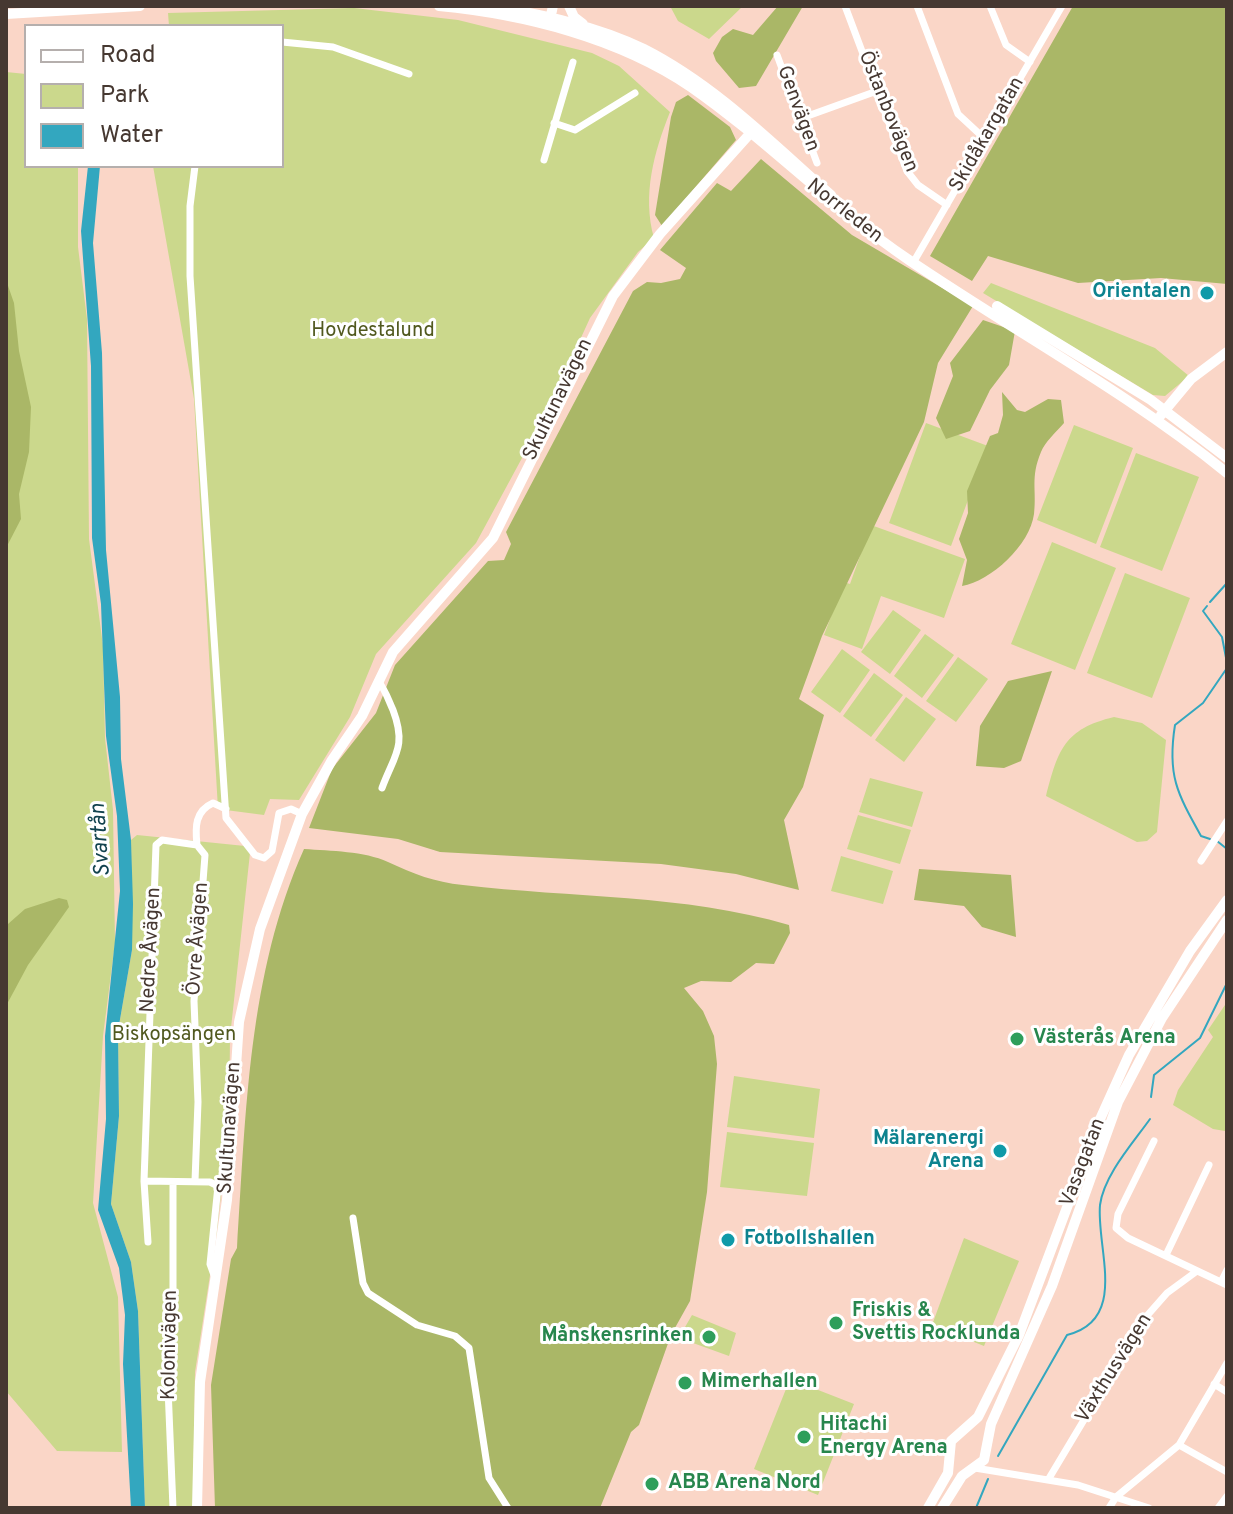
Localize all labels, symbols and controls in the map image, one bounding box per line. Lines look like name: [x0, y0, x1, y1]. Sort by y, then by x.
legend: [24, 24, 284, 168]
text: Road: [100, 41, 156, 71]
street label: Östanbovägen: [852, 48, 922, 176]
street label: Genvägen: [770, 63, 824, 155]
street label: Skidåkargatan: [945, 73, 1031, 197]
text: Park: [100, 81, 150, 111]
text: Water: [100, 121, 163, 151]
street label: Norrleden: [801, 175, 887, 249]
place label: Orientalen: [1092, 281, 1191, 305]
marker: Orientalen: [1198, 284, 1216, 302]
park label: Hovdestalund: [311, 320, 435, 344]
street label: Skultunavägen: [519, 335, 599, 465]
water label: Svartån: [86, 802, 118, 878]
street label: Övre Åvägen: [183, 881, 215, 997]
street label: Nedre Åvägen: [137, 887, 167, 1013]
park label: Biskopsängen: [112, 1024, 236, 1048]
place label: Västerås Arena: [1033, 1027, 1176, 1051]
marker: Västerås Arena: [1008, 1030, 1026, 1048]
street label: Skultunavägen: [214, 1061, 248, 1195]
street label: Vasagatan: [1056, 1115, 1112, 1211]
place label: Mälarenergi Arena: [873, 1128, 984, 1175]
marker: Mälarenergi Arena: [991, 1142, 1009, 1160]
place label: Fotbollshallen: [744, 1228, 875, 1252]
marker: Fotbollshallen: [719, 1231, 737, 1249]
street label: Kolonivägen: [158, 1290, 184, 1400]
place label: Friskis & Svettis Rocklunda: [852, 1300, 1020, 1347]
street label: Växthusvägen: [1072, 1310, 1158, 1428]
marker: Friskis & Svettis Rocklunda: [827, 1314, 845, 1332]
place label: Månskensrinken: [542, 1325, 693, 1349]
marker: Månskensrinken: [700, 1328, 718, 1346]
place label: Mimerhallen: [701, 1371, 818, 1395]
marker: Mimerhallen: [676, 1374, 694, 1392]
place label: Hitachi Energy Arena: [820, 1414, 948, 1461]
marker: Hitachi Energy Arena: [795, 1428, 813, 1446]
place label: ABB Arena Nord: [668, 1472, 821, 1496]
marker: ABB Arena Nord: [643, 1475, 661, 1493]

